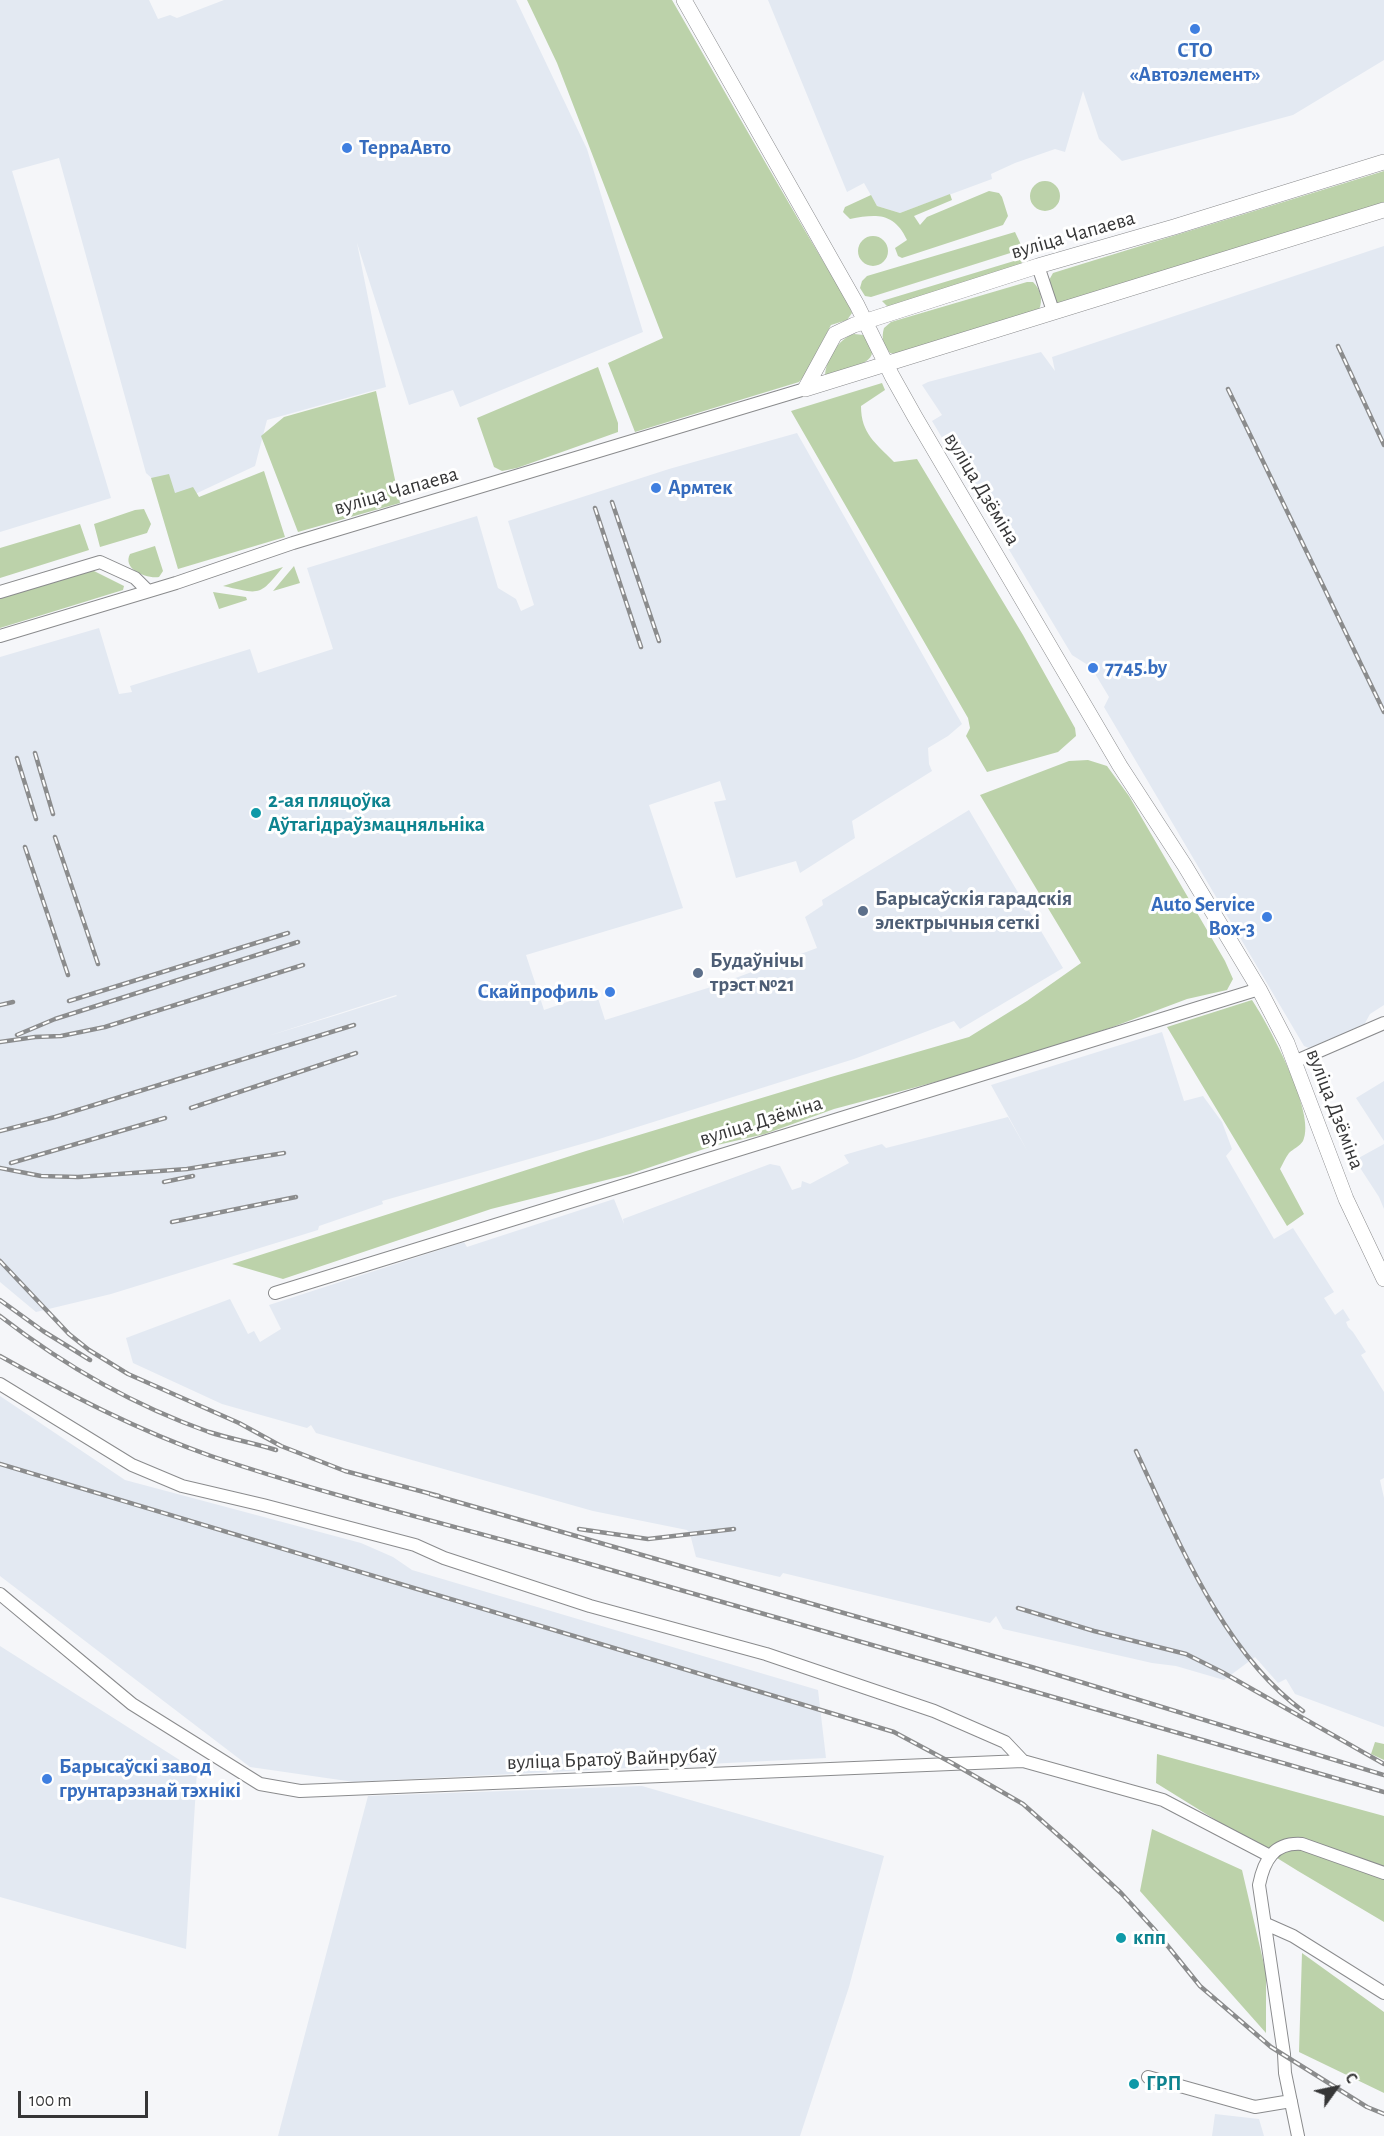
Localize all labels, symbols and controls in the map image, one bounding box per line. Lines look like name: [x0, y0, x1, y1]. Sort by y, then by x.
marker: СТО «Автоэлемент»: [1188, 22, 1202, 36]
place label: СТО «Автоэлемент»: [1129, 38, 1261, 88]
place label: ТерраАвто: [359, 135, 451, 161]
marker: ТерраАвто: [340, 141, 354, 155]
street label: вуліца Чапаева: [1008, 205, 1138, 265]
street label: вуліца Дзёміна: [938, 428, 1026, 550]
street label: вуліца Чапаева: [331, 461, 461, 521]
place label: Армтек: [668, 475, 733, 501]
marker: Армтек: [649, 481, 663, 495]
place label: 7745.by: [1105, 655, 1167, 681]
marker: 7745.by: [1086, 661, 1100, 675]
place label: 2-ая пляцоўка Аўтагідраўзмацняльніка: [268, 788, 485, 838]
marker: 2-ая пляцоўка Аўтагідраўзмацняльніка: [249, 806, 263, 820]
place label: Барысаўскія гарадскія электрычныя сеткі: [875, 886, 1072, 936]
place label: Auto Service Box-3: [1151, 892, 1255, 942]
marker: Барысаўскія гарадскія электрычныя сеткі: [856, 904, 870, 918]
marker: Auto Service Box-3: [1260, 910, 1274, 924]
place label: Будаўнічы трэст №21: [710, 948, 804, 998]
marker: Будаўнічы трэст №21: [691, 966, 705, 980]
place label: Скайпрофиль: [477, 979, 598, 1005]
marker: Скайпрофиль: [603, 985, 617, 999]
street label: вуліца Дзёміна: [1300, 1045, 1370, 1173]
street label: вуліца Дзёміна: [696, 1090, 826, 1152]
street label: вуліца Братоў Вайнрубаў: [506, 1743, 718, 1775]
place label: Барысаўскі завод грунтарэзнай тэхнікі: [59, 1754, 241, 1804]
marker: Барысаўскі завод грунтарэзнай тэхнікі: [40, 1772, 54, 1786]
place label: кпп: [1133, 1925, 1166, 1951]
marker: кпп: [1114, 1931, 1128, 1945]
north arrow: [1306, 2058, 1366, 2118]
text: С: [1342, 2070, 1360, 2086]
place label: ГРП: [1146, 2071, 1182, 2097]
marker: ГРП: [1127, 2077, 1141, 2091]
scale bar: [21, 2079, 152, 2117]
text: 100 m: [29, 2092, 72, 2110]

